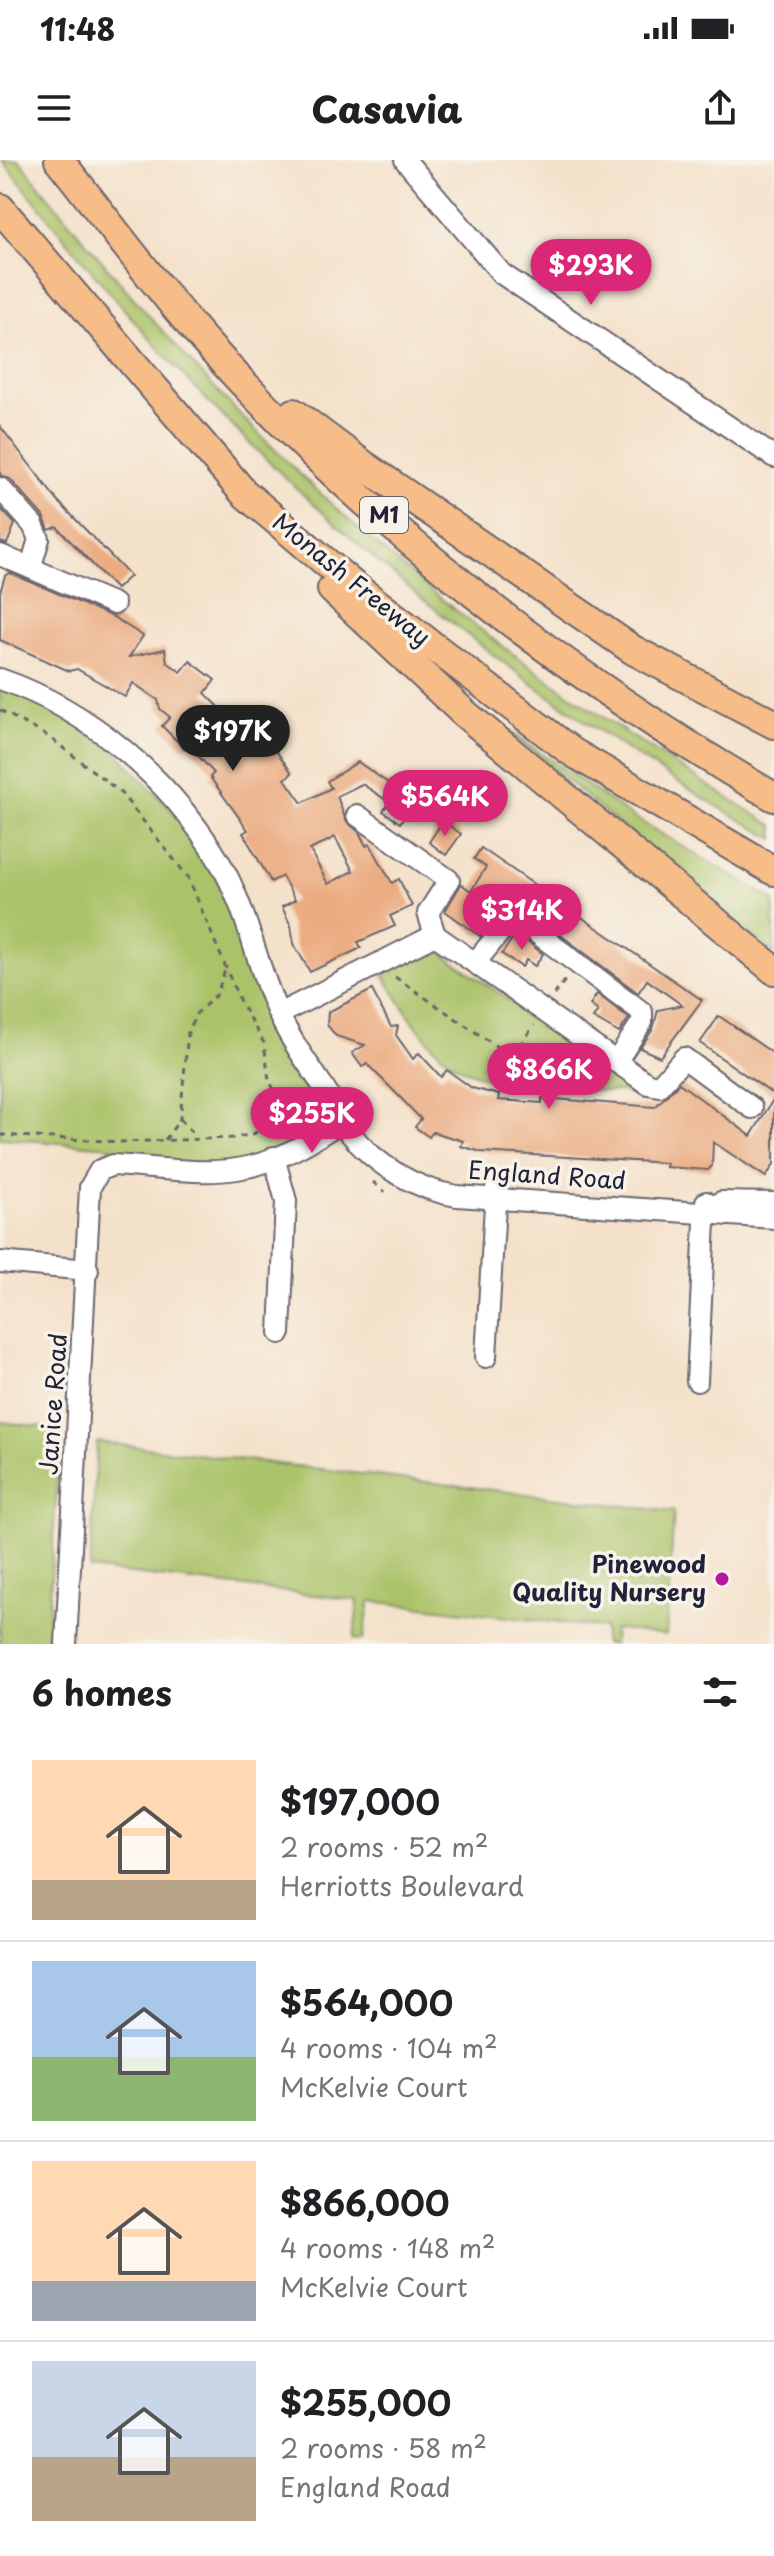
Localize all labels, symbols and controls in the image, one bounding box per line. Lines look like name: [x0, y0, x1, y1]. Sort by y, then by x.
text: 11:48: [40, 6, 115, 51]
text: Casavia: [312, 81, 462, 135]
icon: menu: [32, 86, 76, 130]
icon: share: [698, 86, 742, 130]
pin: $293K: [535, 239, 647, 307]
text: $293K: [549, 245, 633, 284]
road number: M1: [360, 497, 408, 533]
street label: Monash Freeway: [266, 503, 439, 654]
pin: $197K: [177, 705, 289, 773]
text: $197K: [194, 711, 272, 750]
pin: $564K: [389, 770, 501, 838]
text: $564K: [401, 776, 489, 815]
pin: $314K: [466, 884, 578, 952]
text: $314K: [481, 890, 563, 929]
pin: $866K: [493, 1043, 605, 1111]
text: $866K: [505, 1049, 593, 1088]
pin: $255K: [256, 1087, 368, 1155]
text: $255K: [269, 1093, 355, 1132]
street label: England Road: [467, 1151, 627, 1197]
street label: Janice Road: [29, 1332, 75, 1476]
place label: Pinewood Quality Nursery: [512, 1545, 706, 1609]
marker: Pinewood Quality Nursery: [713, 1570, 731, 1588]
text: 6 homes: [32, 1666, 172, 1718]
icon: filters: [698, 1670, 742, 1714]
text: $197,000: [280, 1775, 440, 1827]
icon: home: [96, 1792, 192, 1888]
text: 2 rooms · 52 m²: [280, 1827, 488, 1866]
text: Herriotts Boulevard: [280, 1866, 524, 1905]
text: $564,000: [280, 1976, 453, 2028]
icon: home: [96, 1993, 192, 2089]
text: 4 rooms · 104 m²: [280, 2028, 498, 2067]
text: McKelvie Court: [280, 2067, 468, 2106]
text: $866,000: [280, 2176, 450, 2228]
icon: home: [96, 2193, 192, 2289]
text: 4 rooms · 148 m²: [280, 2228, 495, 2267]
text: McKelvie Court: [280, 2267, 468, 2306]
text: $255,000: [280, 2376, 451, 2428]
icon: home: [96, 2393, 192, 2489]
text: 2 rooms · 58 m²: [280, 2428, 487, 2467]
text: England Road: [280, 2467, 451, 2506]

